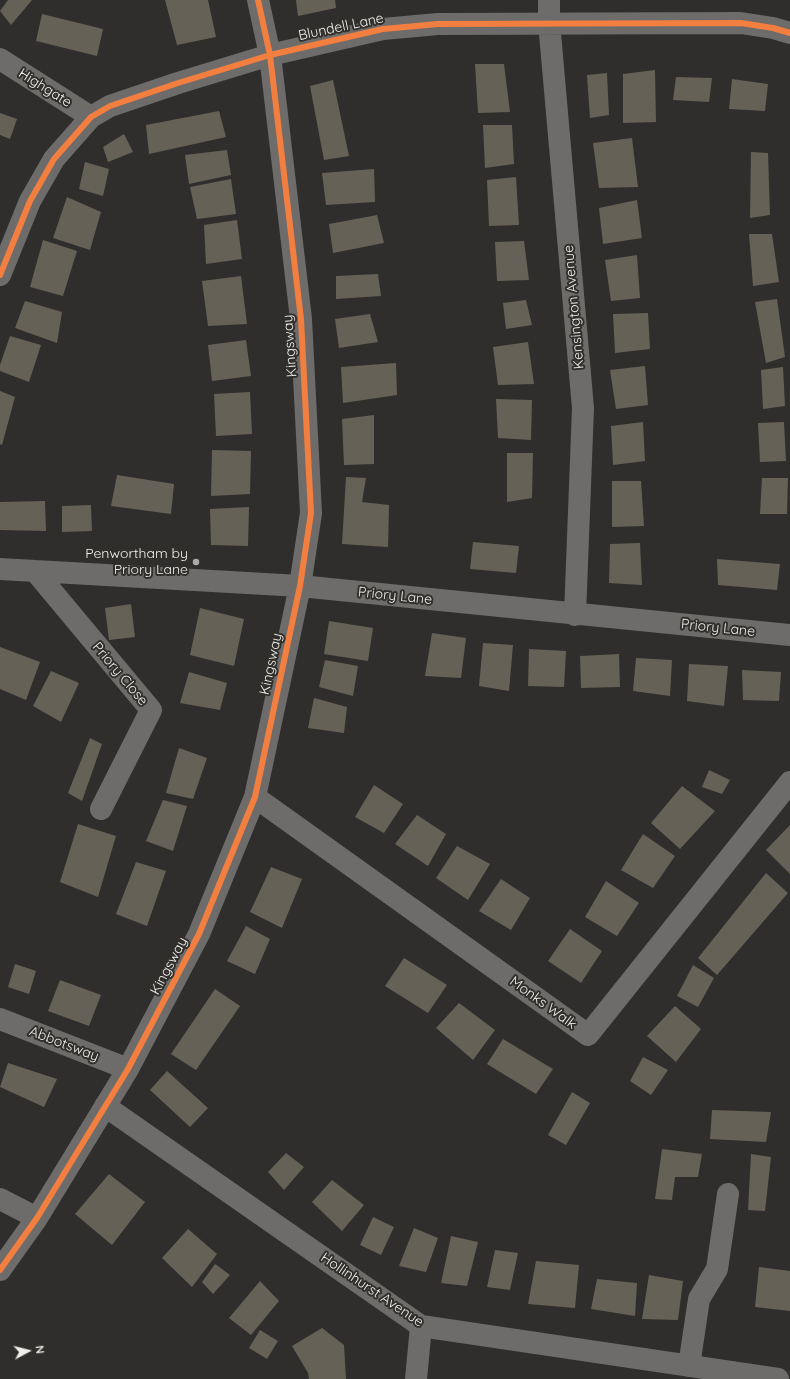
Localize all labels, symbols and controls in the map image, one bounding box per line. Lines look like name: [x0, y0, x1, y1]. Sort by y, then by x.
street label: Blundell Lane: [297, 10, 385, 44]
street label: Highgate: [15, 65, 75, 111]
street label: Kensington Avenue: [560, 244, 588, 370]
street label: Kingsway: [279, 314, 301, 378]
place label: Penwortham by Priory Lane: [85, 546, 188, 578]
marker: Penwortham by Priory Lane: [191, 557, 201, 567]
street label: Priory Lane: [357, 584, 433, 608]
street label: Priory Lane: [680, 616, 756, 640]
street label: Kingsway: [256, 632, 286, 696]
street label: Priory Close: [89, 639, 151, 709]
street label: Kingsway: [147, 934, 191, 998]
street label: Monks Walk: [506, 973, 580, 1033]
street label: Abbotsway: [27, 1023, 101, 1065]
street label: Hollinhurst Avenue: [317, 1249, 427, 1331]
north arrow: [8, 1331, 48, 1371]
text: N: [32, 1345, 47, 1354]

